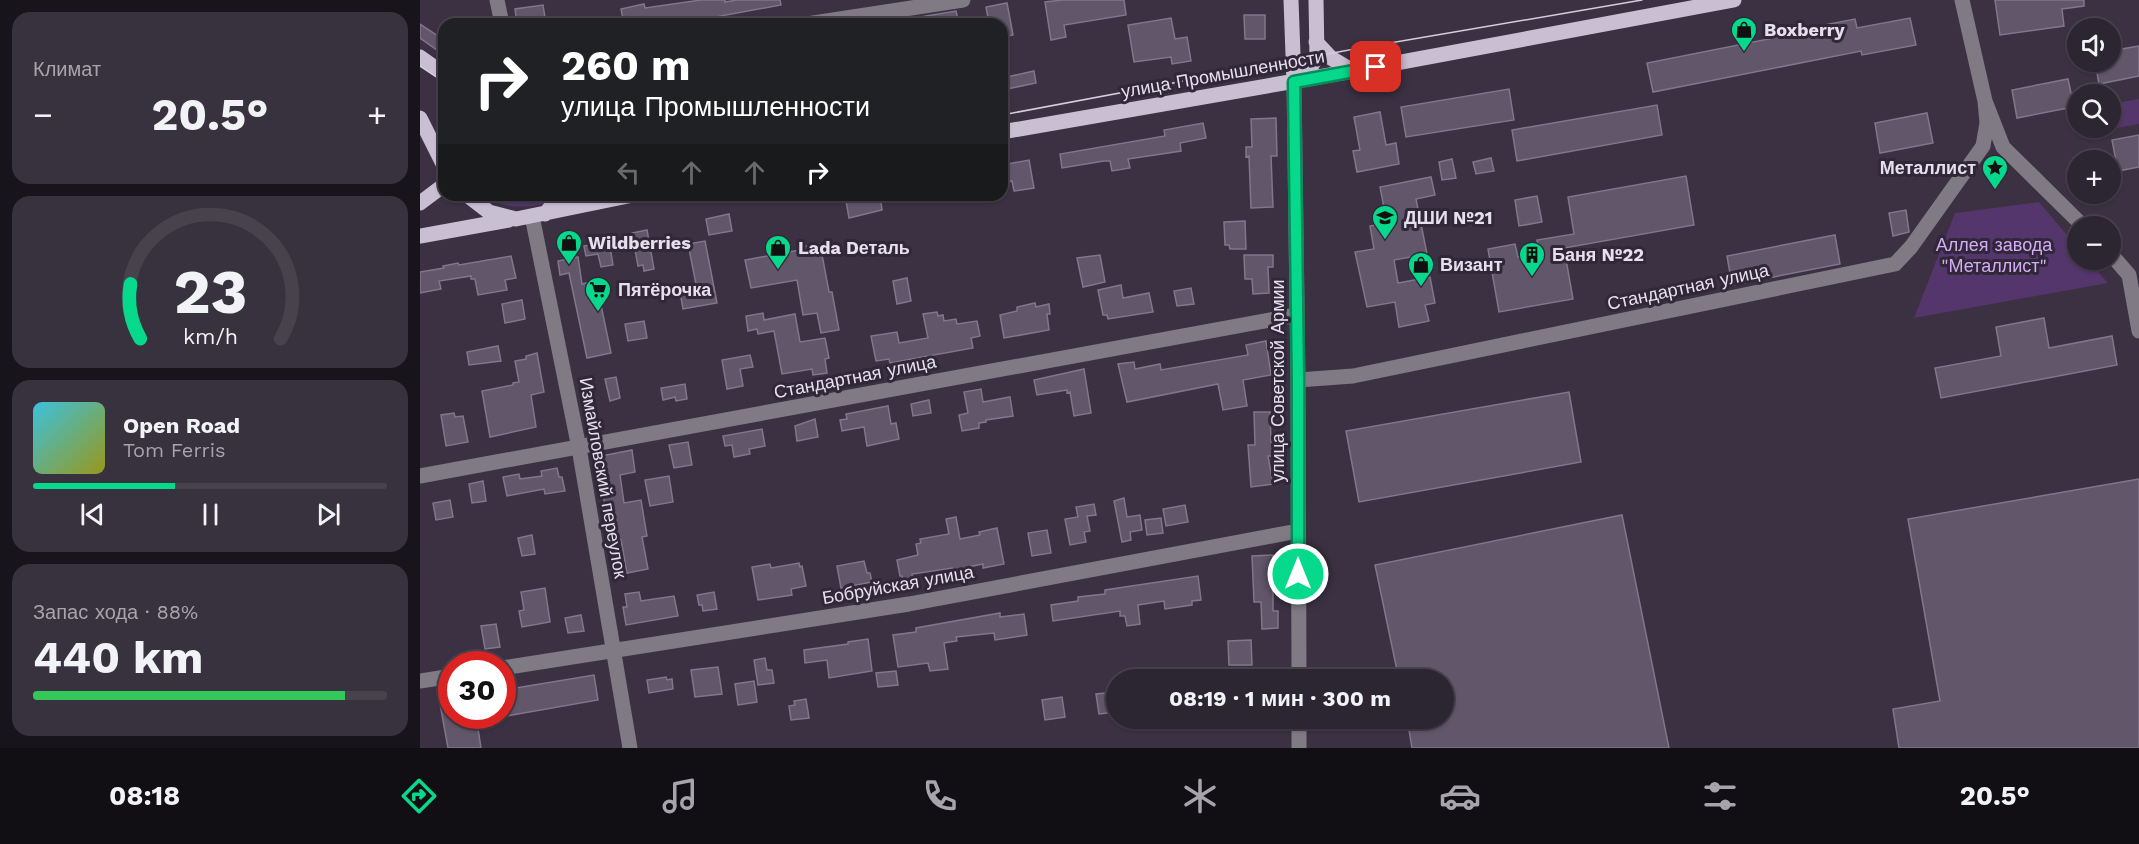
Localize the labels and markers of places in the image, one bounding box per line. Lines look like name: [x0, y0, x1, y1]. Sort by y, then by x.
shop icon: Boxberry: [1729, 15, 1759, 53]
place label: Boxberry: [1764, 19, 1845, 40]
pin: [1350, 41, 1401, 92]
place icon: Металлист: [1980, 153, 2010, 191]
place label: Металлист: [1880, 157, 1976, 178]
school or university icon: ДШИ №21: [1370, 203, 1400, 241]
place label: ДШИ №21: [1404, 207, 1492, 228]
shop icon: Wildberries: [554, 228, 584, 266]
place label: Wildberries: [588, 232, 691, 253]
shop icon: Lada Dеталь: [763, 233, 793, 271]
place label: Lada Dеталь: [798, 237, 910, 258]
building icon: Баня №22: [1517, 240, 1547, 278]
place label: Баня №22: [1552, 244, 1644, 265]
shop icon: Визант: [1406, 250, 1436, 288]
place label: Визант: [1440, 254, 1503, 275]
supermarket icon: Пятёрочка: [583, 275, 613, 313]
place label: Пятёрочка: [618, 279, 712, 300]

